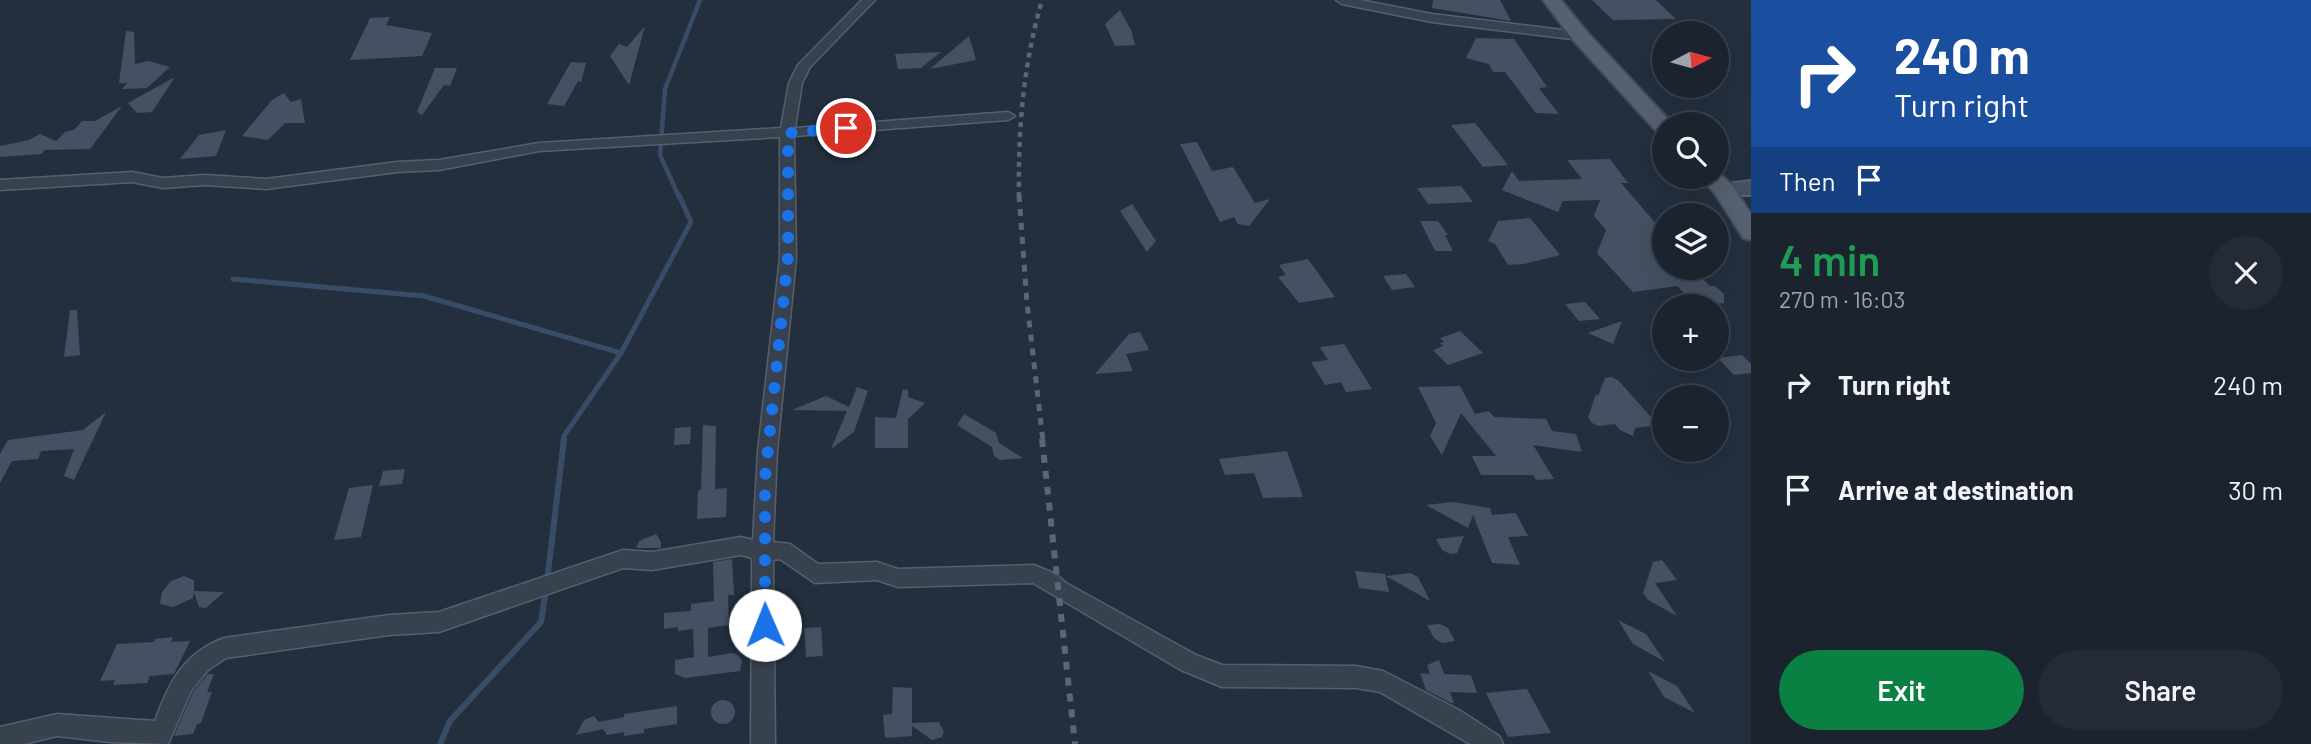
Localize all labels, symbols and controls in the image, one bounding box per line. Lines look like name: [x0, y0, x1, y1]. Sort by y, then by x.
north arrow: [1652, 21, 1729, 98]
map controls: [1652, 21, 1729, 462]
text: 240 m: [1894, 25, 2030, 84]
icon: right: [1779, 28, 1870, 119]
text: Turn right: [1894, 85, 2029, 123]
pin: [816, 98, 876, 158]
icon: arrive: [827, 109, 865, 147]
button: search: [1652, 112, 1729, 189]
icon: arrive: [1850, 161, 1888, 199]
text: Then: [1779, 165, 1836, 196]
button: layers: [1652, 203, 1729, 280]
text: 4 min: [1779, 234, 1880, 284]
button: close: [2209, 236, 2283, 310]
text: 270 m · 16:03: [1779, 285, 1905, 313]
button: +: [1652, 294, 1729, 371]
icon: right: [1779, 366, 1817, 404]
text: Turn right: [1838, 369, 1951, 400]
text: 240 m: [2213, 369, 2283, 400]
button: −: [1652, 385, 1729, 462]
icon: arrive: [1779, 471, 1817, 509]
text: Arrive at destination: [1838, 474, 2074, 505]
text: 30 m: [2228, 474, 2283, 505]
position arrow: [728, 588, 802, 662]
button: Exit: [1779, 650, 2024, 730]
button: Share: [2038, 650, 2283, 730]

